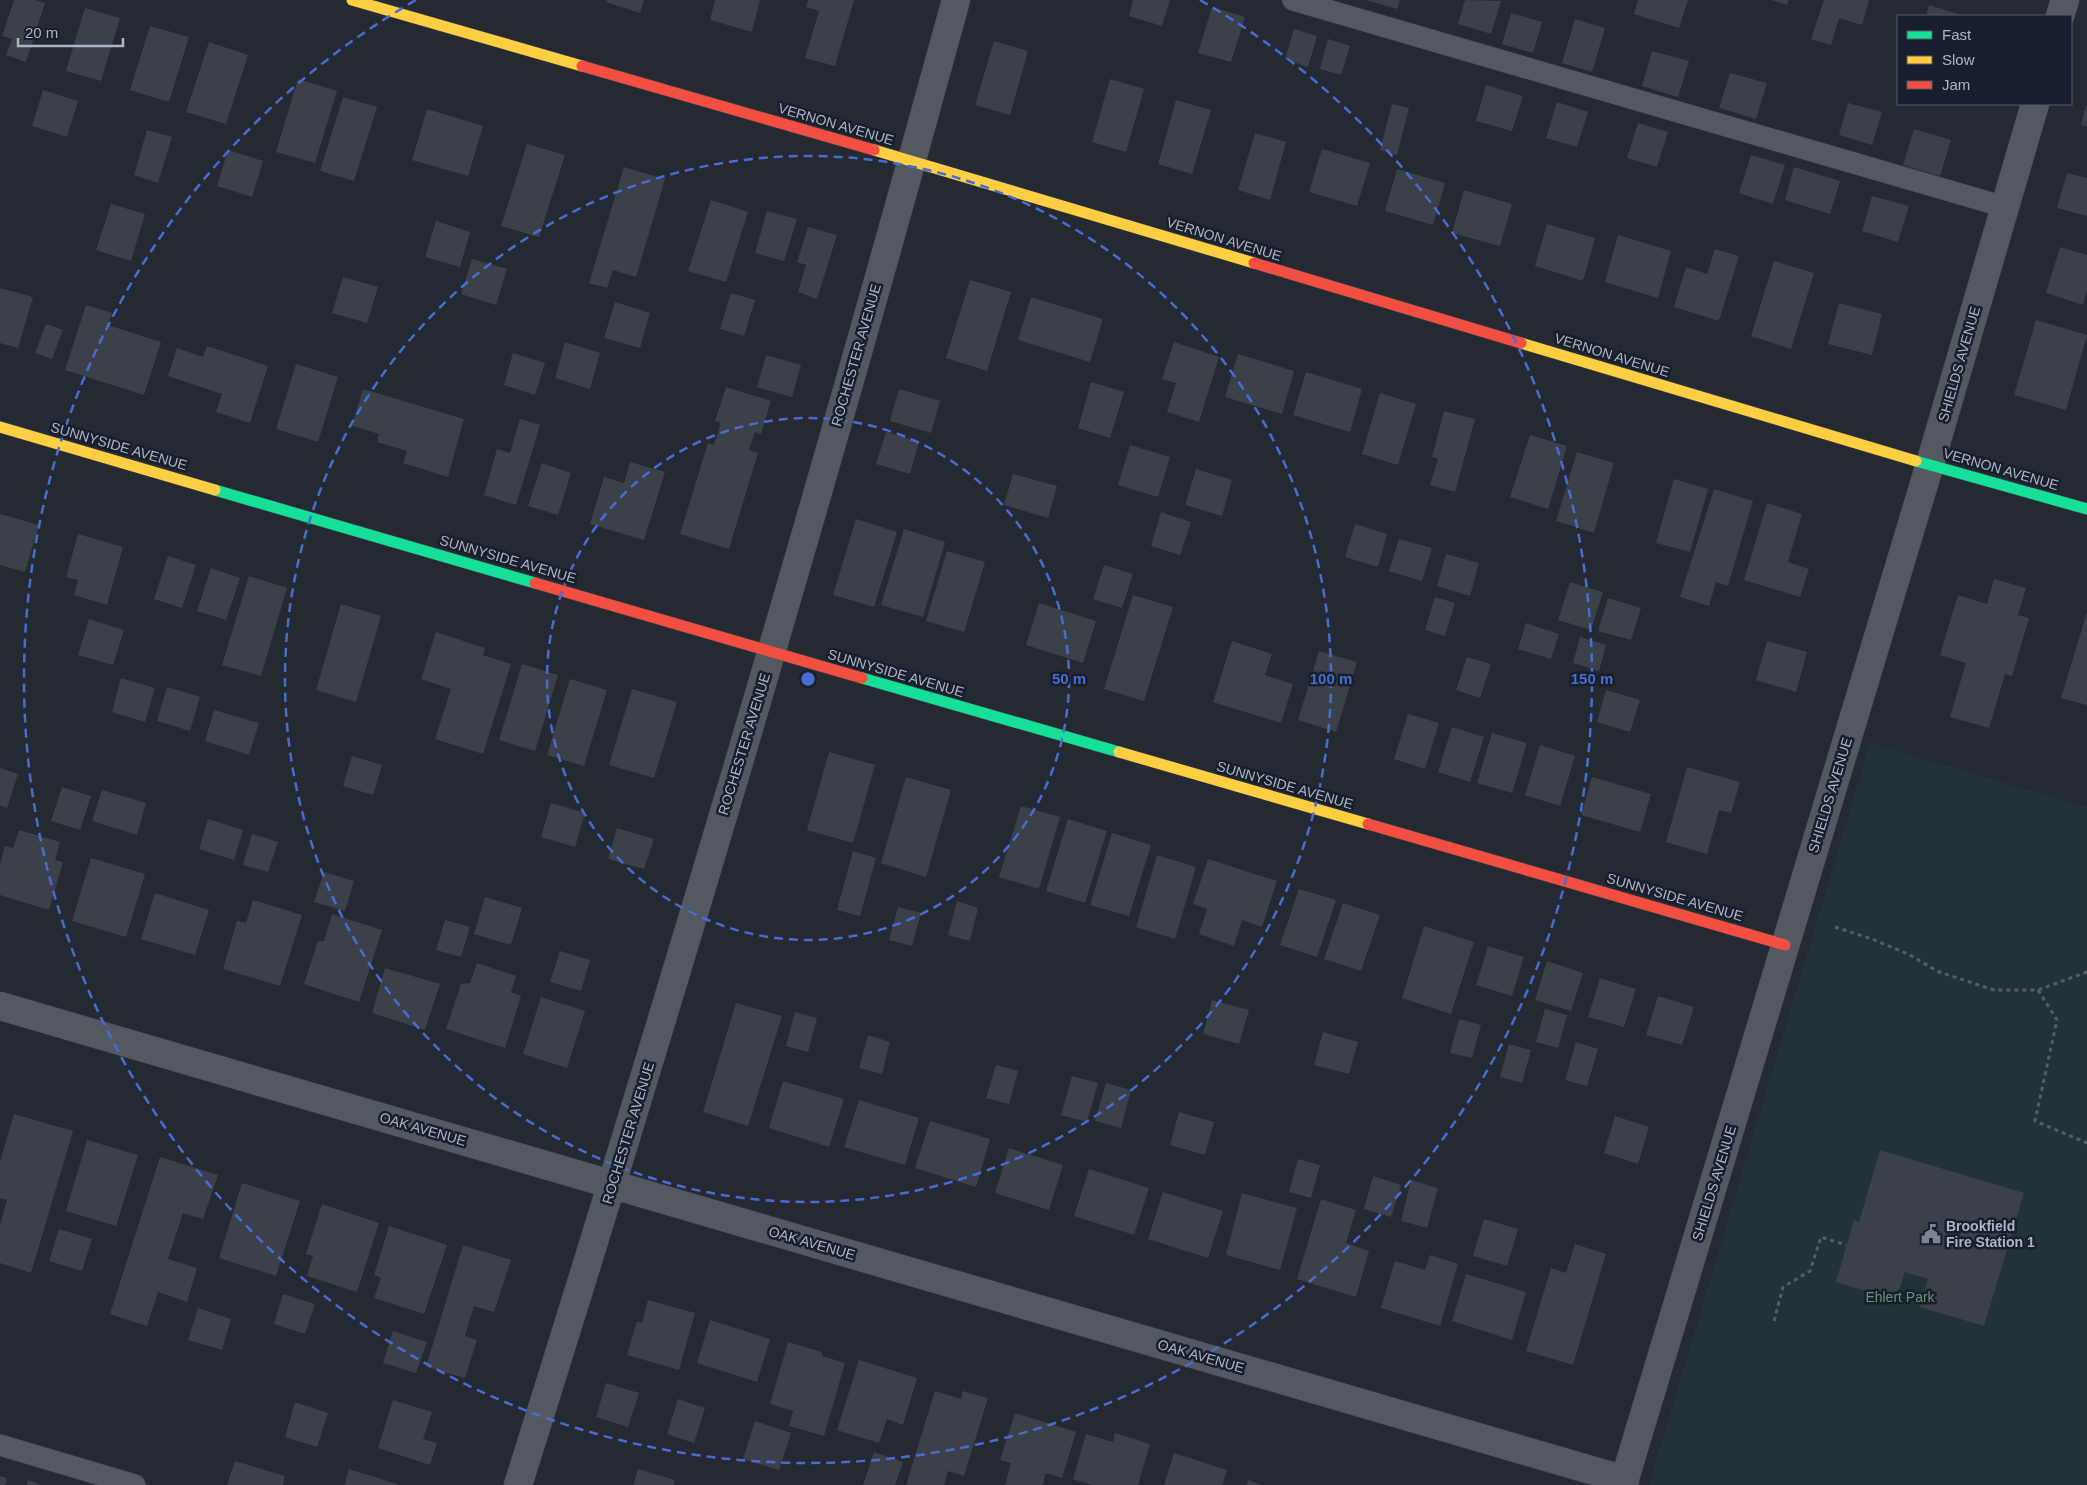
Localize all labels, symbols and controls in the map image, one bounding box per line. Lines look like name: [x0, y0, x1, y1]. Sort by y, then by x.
scale bar: [18, 15, 122, 47]
legend: [1897, 15, 2072, 105]
text: 20 m: [25, 24, 58, 41]
text: Fast: [1942, 26, 1972, 43]
text: Slow: [1942, 51, 1975, 68]
text: Jam: [1942, 76, 1970, 93]
street label: VERNON AVENUE: [776, 100, 896, 148]
street label: VERNON AVENUE: [1164, 214, 1284, 264]
street label: ROCHESTER AVENUE: [828, 282, 884, 428]
street label: SHIELDS AVENUE: [1935, 304, 1983, 424]
street label: VERNON AVENUE: [1552, 330, 1672, 380]
street label: SUNNYSIDE AVENUE: [49, 419, 189, 473]
street label: VERNON AVENUE: [1941, 445, 2061, 493]
street label: SUNNYSIDE AVENUE: [438, 532, 578, 586]
street label: SUNNYSIDE AVENUE: [826, 646, 966, 700]
centre of rings: [799, 670, 817, 688]
text: 50 m: [1052, 670, 1086, 687]
text: 100 m: [1310, 670, 1352, 687]
text: 150 m: [1571, 670, 1613, 687]
street label: ROCHESTER AVENUE: [715, 671, 773, 817]
street label: SHIELDS AVENUE: [1805, 735, 1855, 855]
street label: SUNNYSIDE AVENUE: [1215, 758, 1355, 812]
street label: SUNNYSIDE AVENUE: [1605, 870, 1745, 924]
street label: ROCHESTER AVENUE: [599, 1060, 657, 1206]
street label: OAK AVENUE: [378, 1109, 468, 1149]
street label: SHIELDS AVENUE: [1689, 1123, 1739, 1243]
place label: Brookfield Fire Station 1: [1946, 1218, 2035, 1250]
street label: OAK AVENUE: [767, 1223, 857, 1263]
public building icon: Brookfield Fire Station 1: [1920, 1223, 1942, 1245]
park label: Ehlert Park: [1865, 1289, 1936, 1305]
street label: OAK AVENUE: [1156, 1336, 1246, 1376]

